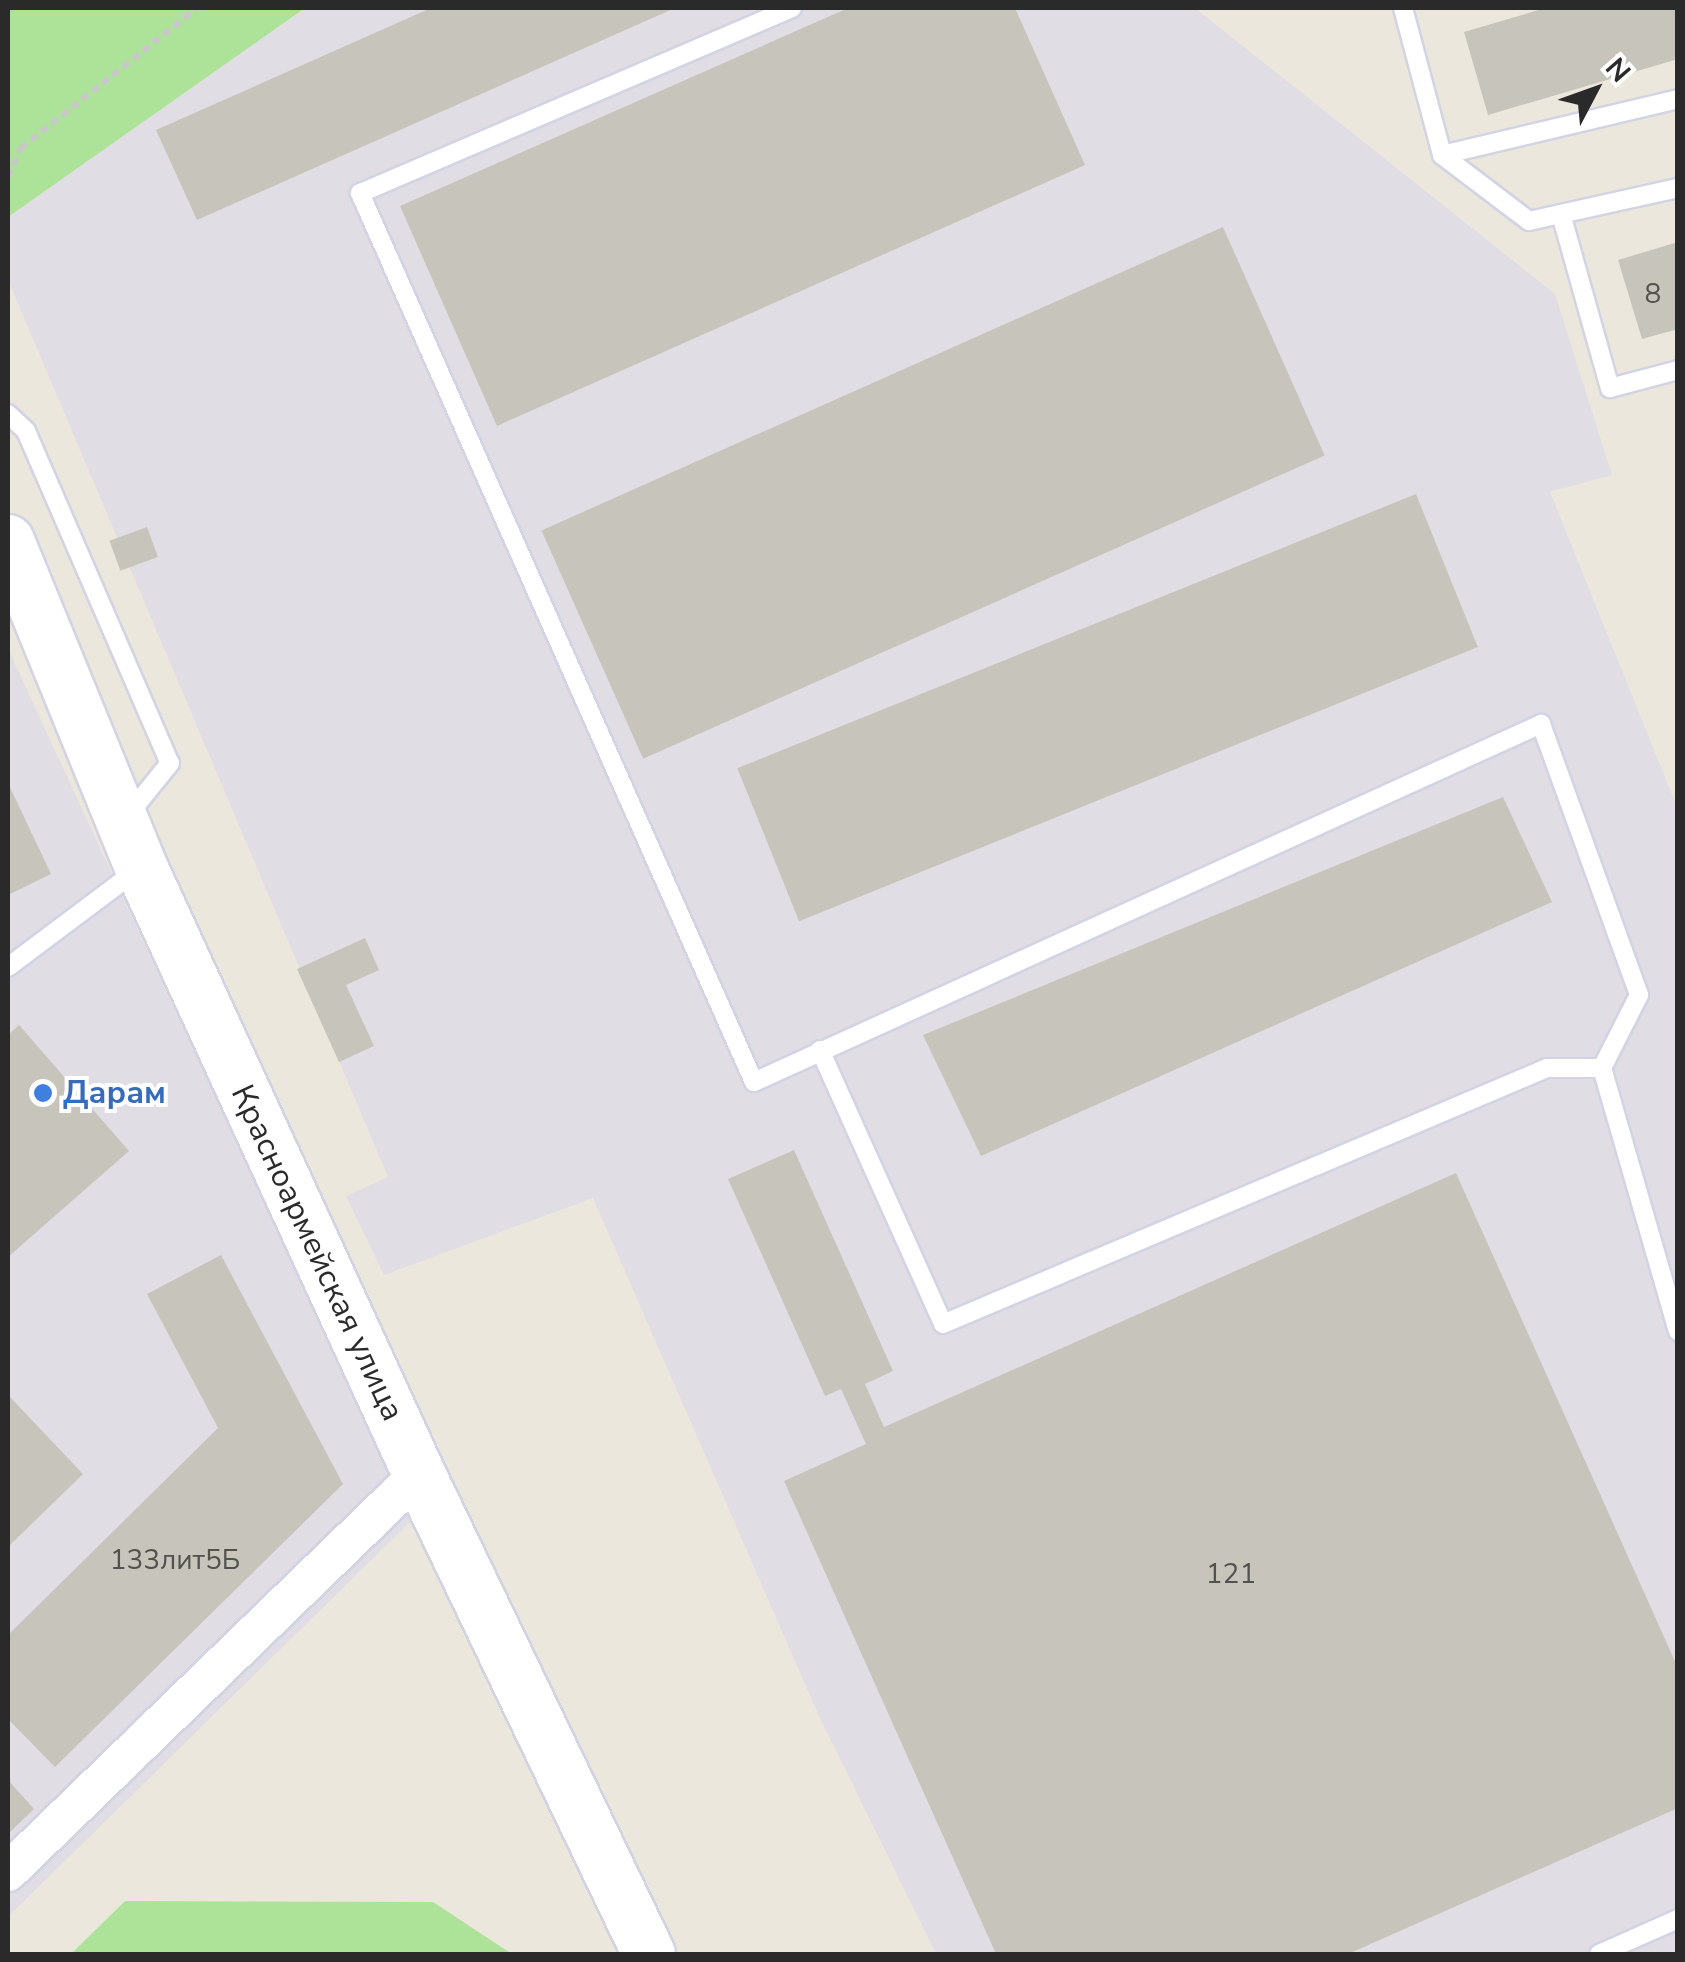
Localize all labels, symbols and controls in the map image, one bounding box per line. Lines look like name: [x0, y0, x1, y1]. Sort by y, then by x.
north arrow: [1545, 40, 1645, 140]
text: N: [1596, 50, 1639, 91]
house number: 8: [1645, 277, 1661, 311]
place label: Дарам: [63, 1074, 166, 1112]
street label: Красноармейская улица: [222, 1079, 412, 1427]
marker: Дарам: [32, 1082, 54, 1104]
house number: 133лит5Б: [110, 1543, 240, 1577]
house number: 121: [1206, 1557, 1256, 1591]

